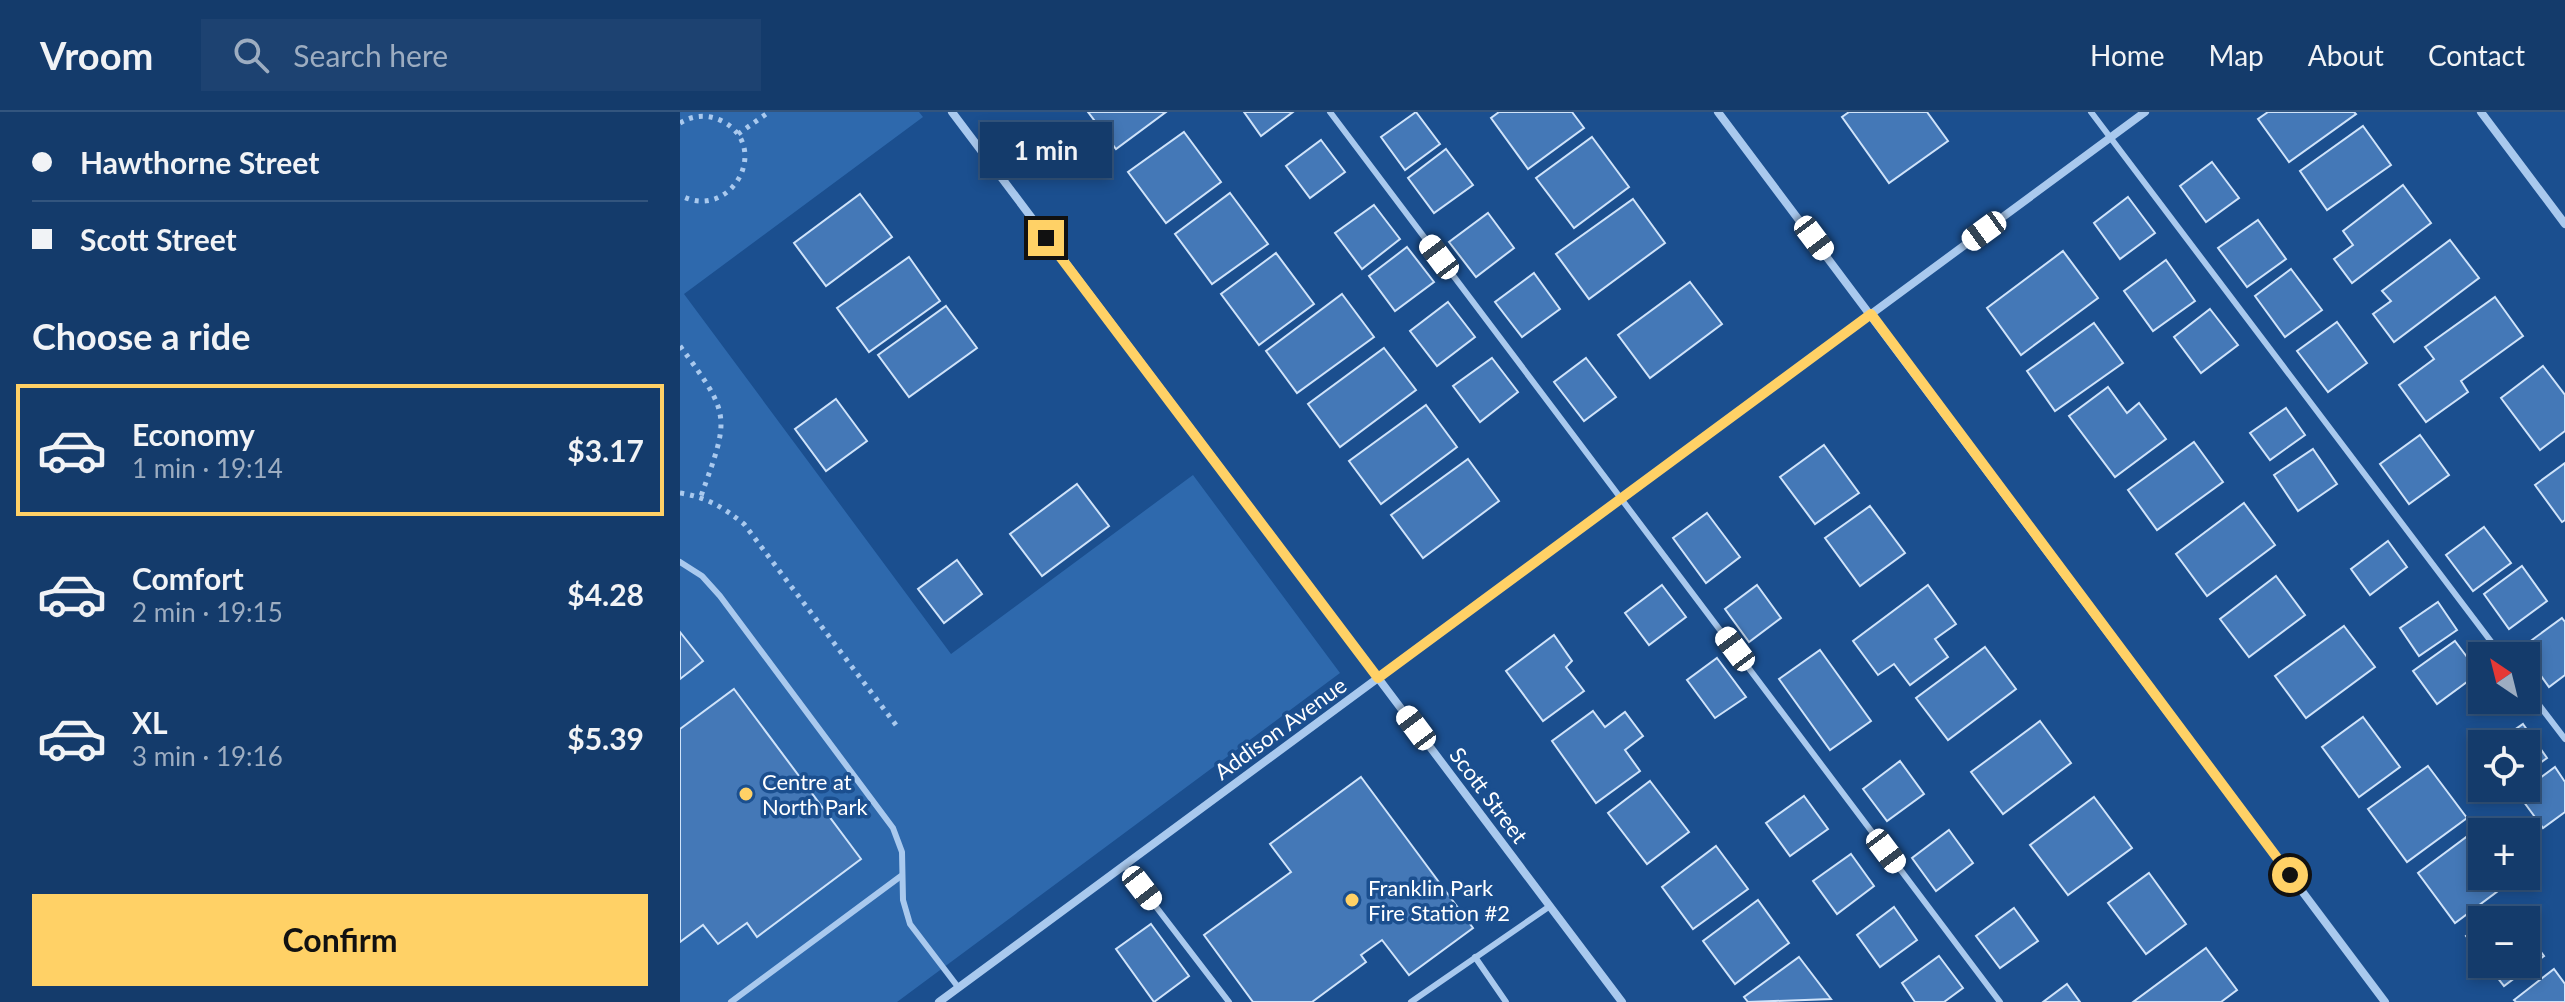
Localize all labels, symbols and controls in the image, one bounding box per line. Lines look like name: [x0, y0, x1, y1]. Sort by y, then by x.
search box: [201, 19, 761, 91]
text: Vroom: [40, 32, 153, 78]
icon: search: [229, 33, 273, 77]
text: Search here: [293, 37, 448, 73]
text: Home: [2090, 38, 2165, 72]
text: Map: [2209, 38, 2264, 72]
text: About: [2308, 38, 2384, 72]
text: Contact: [2428, 38, 2525, 72]
callout: 1 min: [980, 122, 1112, 178]
text: 1 min: [1014, 134, 1078, 166]
text: Hawthorne Street: [80, 144, 319, 180]
car: [1958, 207, 2010, 255]
car: [1790, 212, 1838, 264]
route end: [1028, 220, 1064, 256]
text: Scott Street: [80, 221, 237, 257]
car: [1415, 231, 1463, 283]
text: Choose a ride: [32, 314, 251, 358]
icon: car: [36, 414, 108, 486]
text: Economy: [132, 416, 255, 452]
text: $3.17: [567, 432, 644, 468]
text: 1 min · 19:14: [132, 452, 283, 484]
icon: car: [36, 558, 108, 630]
text: Comfort: [132, 560, 244, 596]
text: $4.28: [567, 576, 644, 612]
text: 2 min · 19:15: [132, 596, 283, 628]
car: [1711, 623, 1759, 675]
north arrow: [2468, 642, 2540, 714]
map controls: [2468, 642, 2540, 978]
street label: Addison Avenue: [1209, 671, 1351, 785]
icon: car: [36, 702, 108, 774]
car: [1392, 702, 1440, 754]
text: XL: [132, 704, 168, 740]
text: $5.39: [567, 720, 644, 756]
button: locate: [2468, 730, 2540, 802]
text: 3 min · 19:16: [132, 740, 283, 772]
street label: Scott Street: [1444, 742, 1534, 848]
place label: Centre at North Park: [762, 768, 869, 820]
marker: Centre at North Park: [737, 785, 755, 803]
button: +: [2468, 818, 2540, 890]
car: [1862, 825, 1910, 877]
route start: [2272, 857, 2308, 893]
car: [1118, 862, 1166, 914]
place label: Franklin Park Fire Station #2: [1368, 874, 1510, 926]
marker: Franklin Park Fire Station #2: [1343, 891, 1361, 909]
button: Confirm: [32, 894, 648, 986]
button: −: [2468, 906, 2540, 978]

